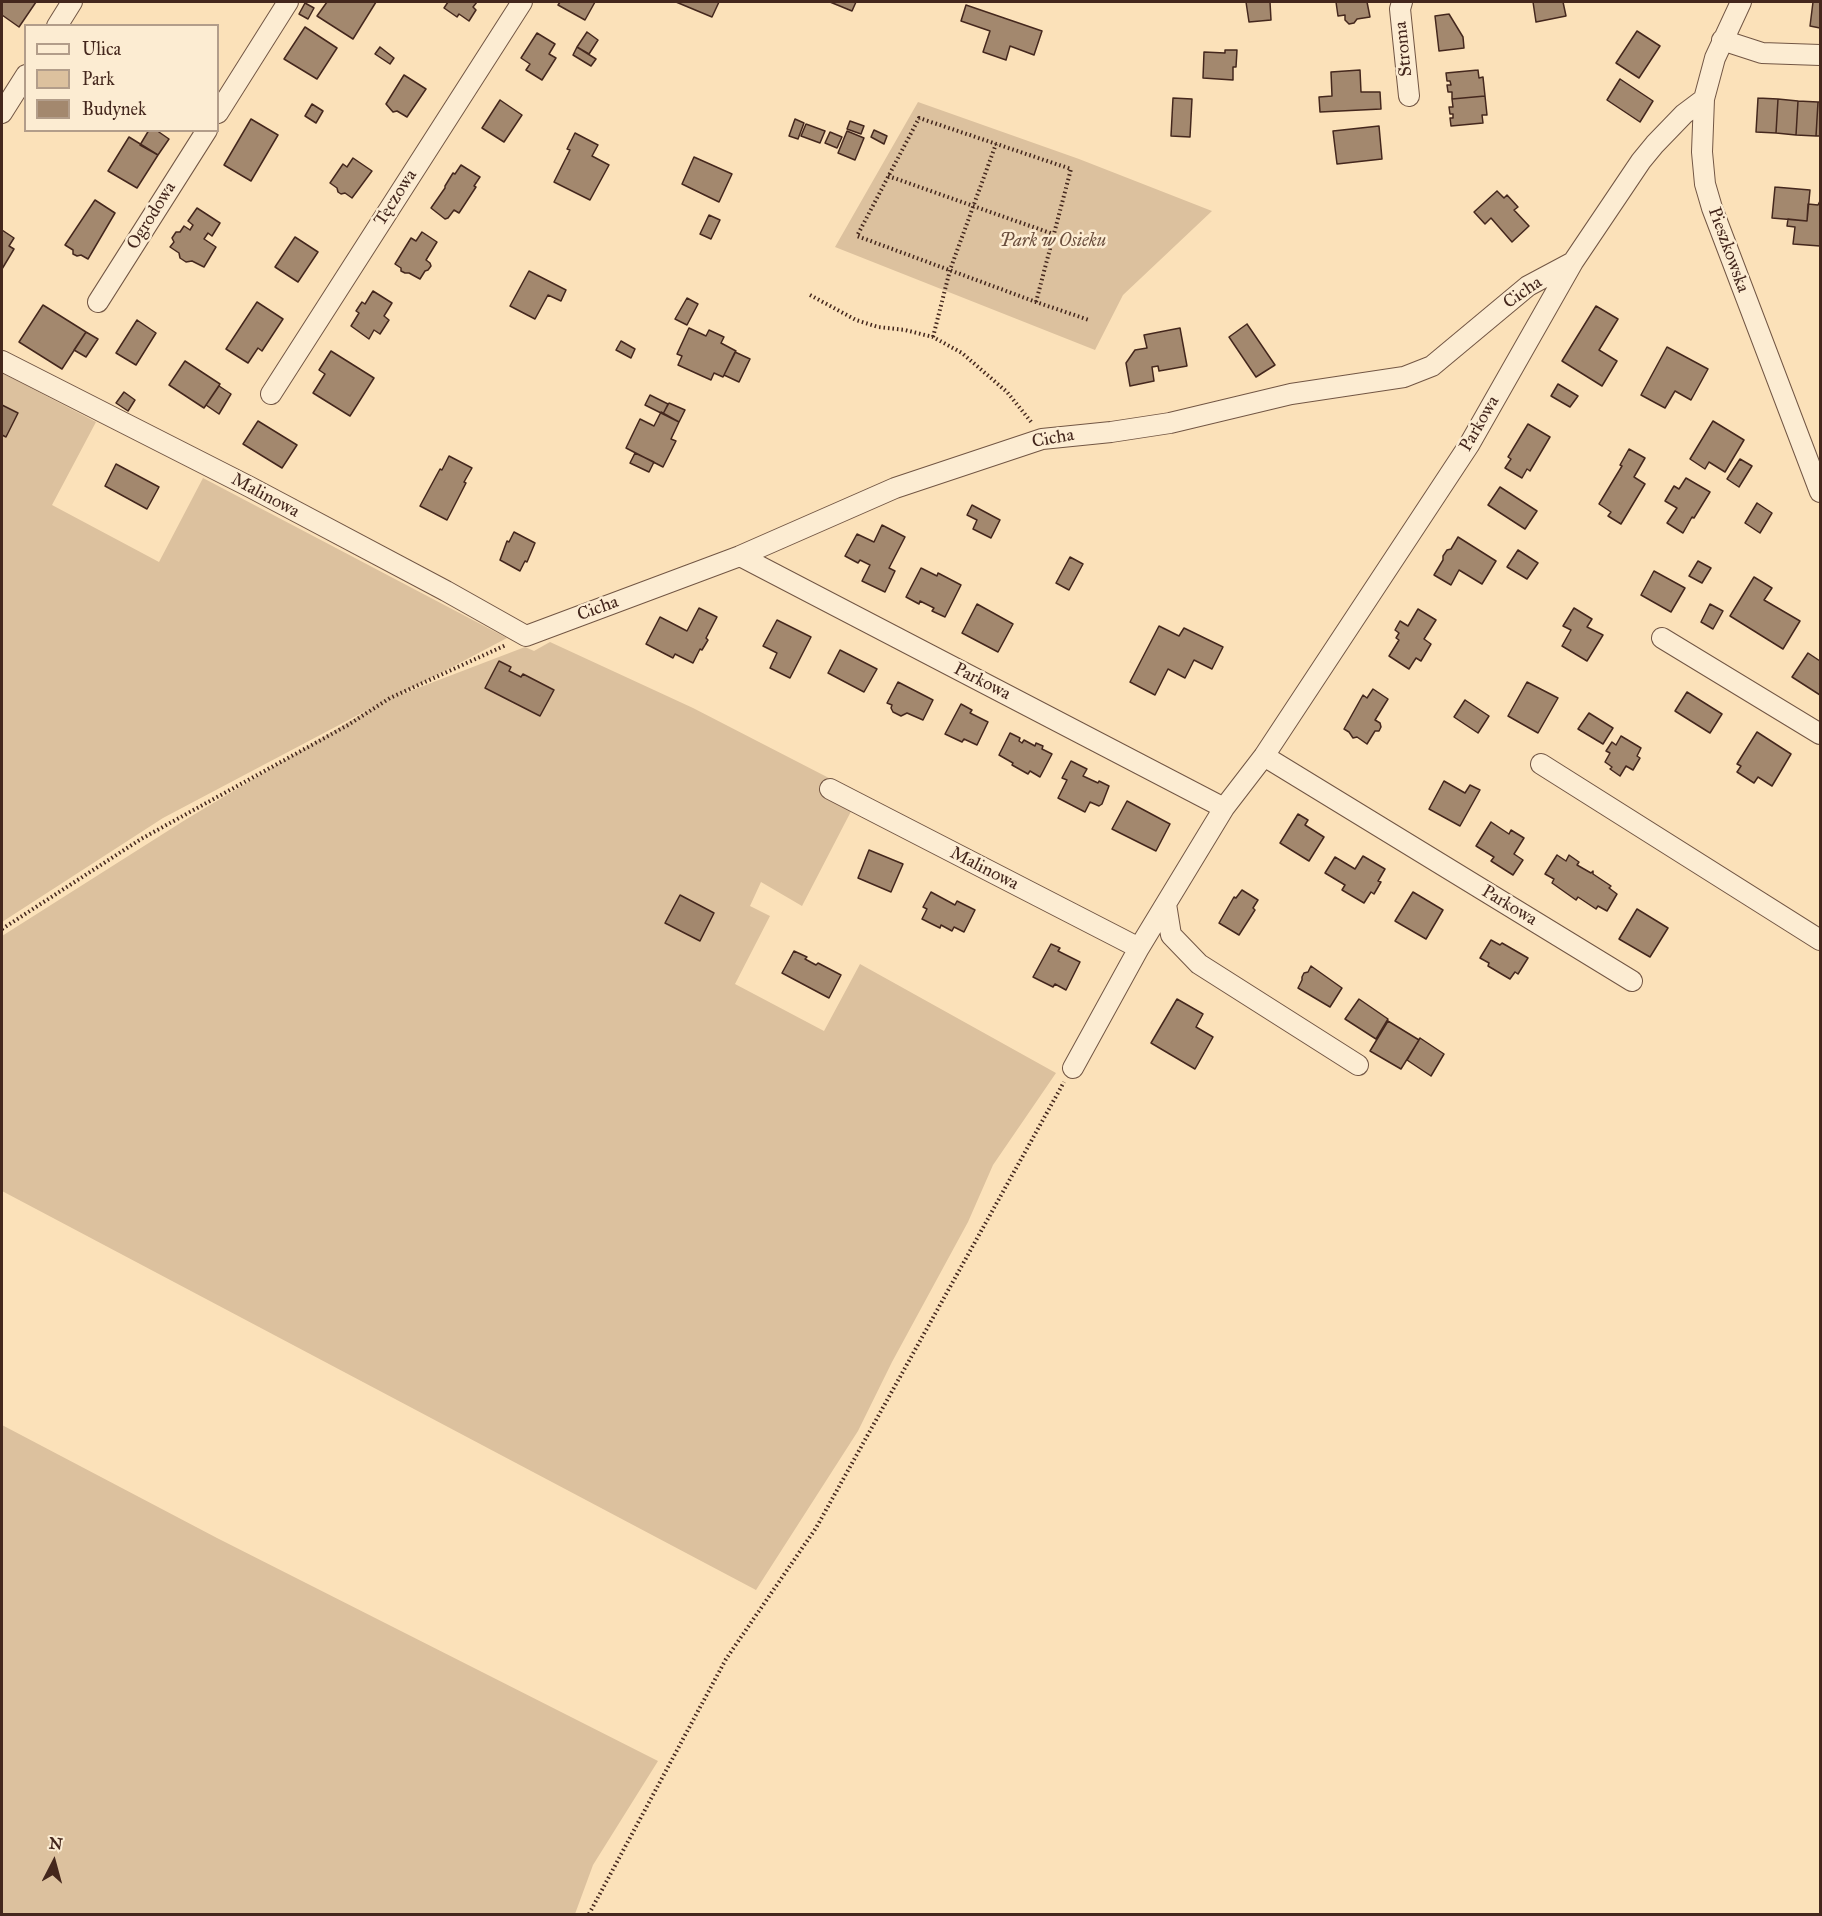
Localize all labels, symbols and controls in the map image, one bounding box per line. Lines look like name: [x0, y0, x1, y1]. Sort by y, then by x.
street label: Stroma: [1390, 20, 1418, 78]
legend: [24, 24, 219, 132]
text: Ulica: [82, 38, 121, 60]
text: Park: [82, 68, 115, 90]
text: Budynek: [82, 98, 146, 120]
street label: Tęczowa: [370, 166, 422, 230]
street label: Ogrodowa: [123, 178, 181, 254]
street label: Pieszkowska: [1703, 204, 1753, 296]
park label: Park w Osieku: [1000, 231, 1106, 253]
street label: Cicha: [1499, 272, 1547, 314]
street label: Parkowa: [1455, 392, 1505, 456]
street label: Cicha: [1030, 425, 1076, 453]
street label: Malinowa: [227, 469, 303, 523]
street label: Cicha: [574, 592, 622, 626]
street label: Parkowa: [950, 659, 1014, 705]
street label: Malinowa: [946, 843, 1022, 895]
street label: Parkowa: [1477, 881, 1541, 931]
north arrow: [24, 1832, 84, 1892]
text: N: [48, 1833, 64, 1854]

